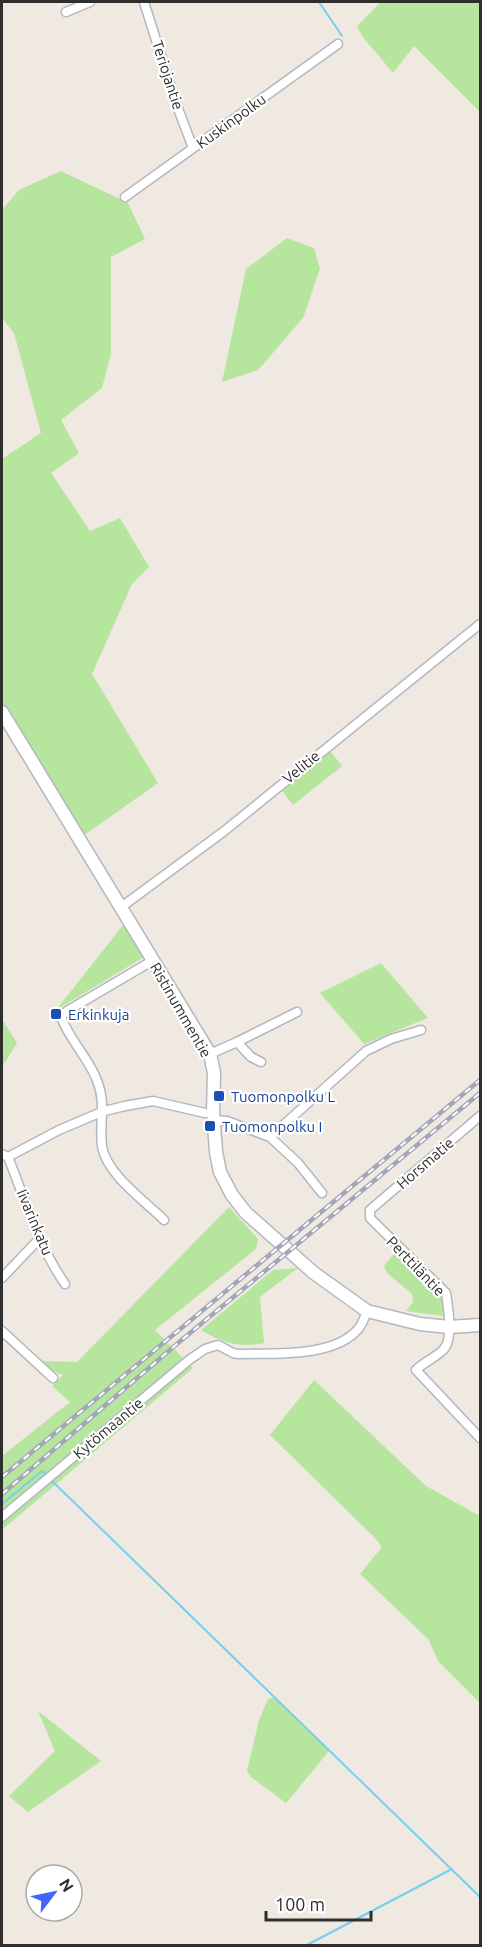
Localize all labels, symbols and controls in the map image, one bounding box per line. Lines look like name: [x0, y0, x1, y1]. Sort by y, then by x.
street label: Teriojantie: [149, 38, 187, 112]
street label: Kuskinpolku: [193, 90, 269, 152]
street label: Velitie: [279, 747, 323, 787]
street label: Ristinummentie: [147, 960, 215, 1060]
place label: Erkinkuja: [68, 1006, 129, 1023]
marker: Erkinkuja: [49, 1007, 63, 1021]
place label: Tuomonpolku L: [231, 1088, 336, 1105]
marker: Tuomonpolku L: [212, 1089, 226, 1103]
place label: Tuomonpolku I: [222, 1118, 322, 1135]
marker: Tuomonpolku I: [203, 1119, 217, 1133]
street label: Horsmatie: [393, 1134, 457, 1192]
street label: Iivarinkatu: [13, 1186, 57, 1258]
street label: Perttiläntie: [383, 1233, 449, 1299]
street label: Kytömaantie: [70, 1394, 146, 1462]
north arrow: [24, 1863, 84, 1923]
text: N: [56, 1875, 78, 1895]
scale bar: [266, 1884, 371, 1922]
text: 100 m: [275, 1894, 325, 1914]

